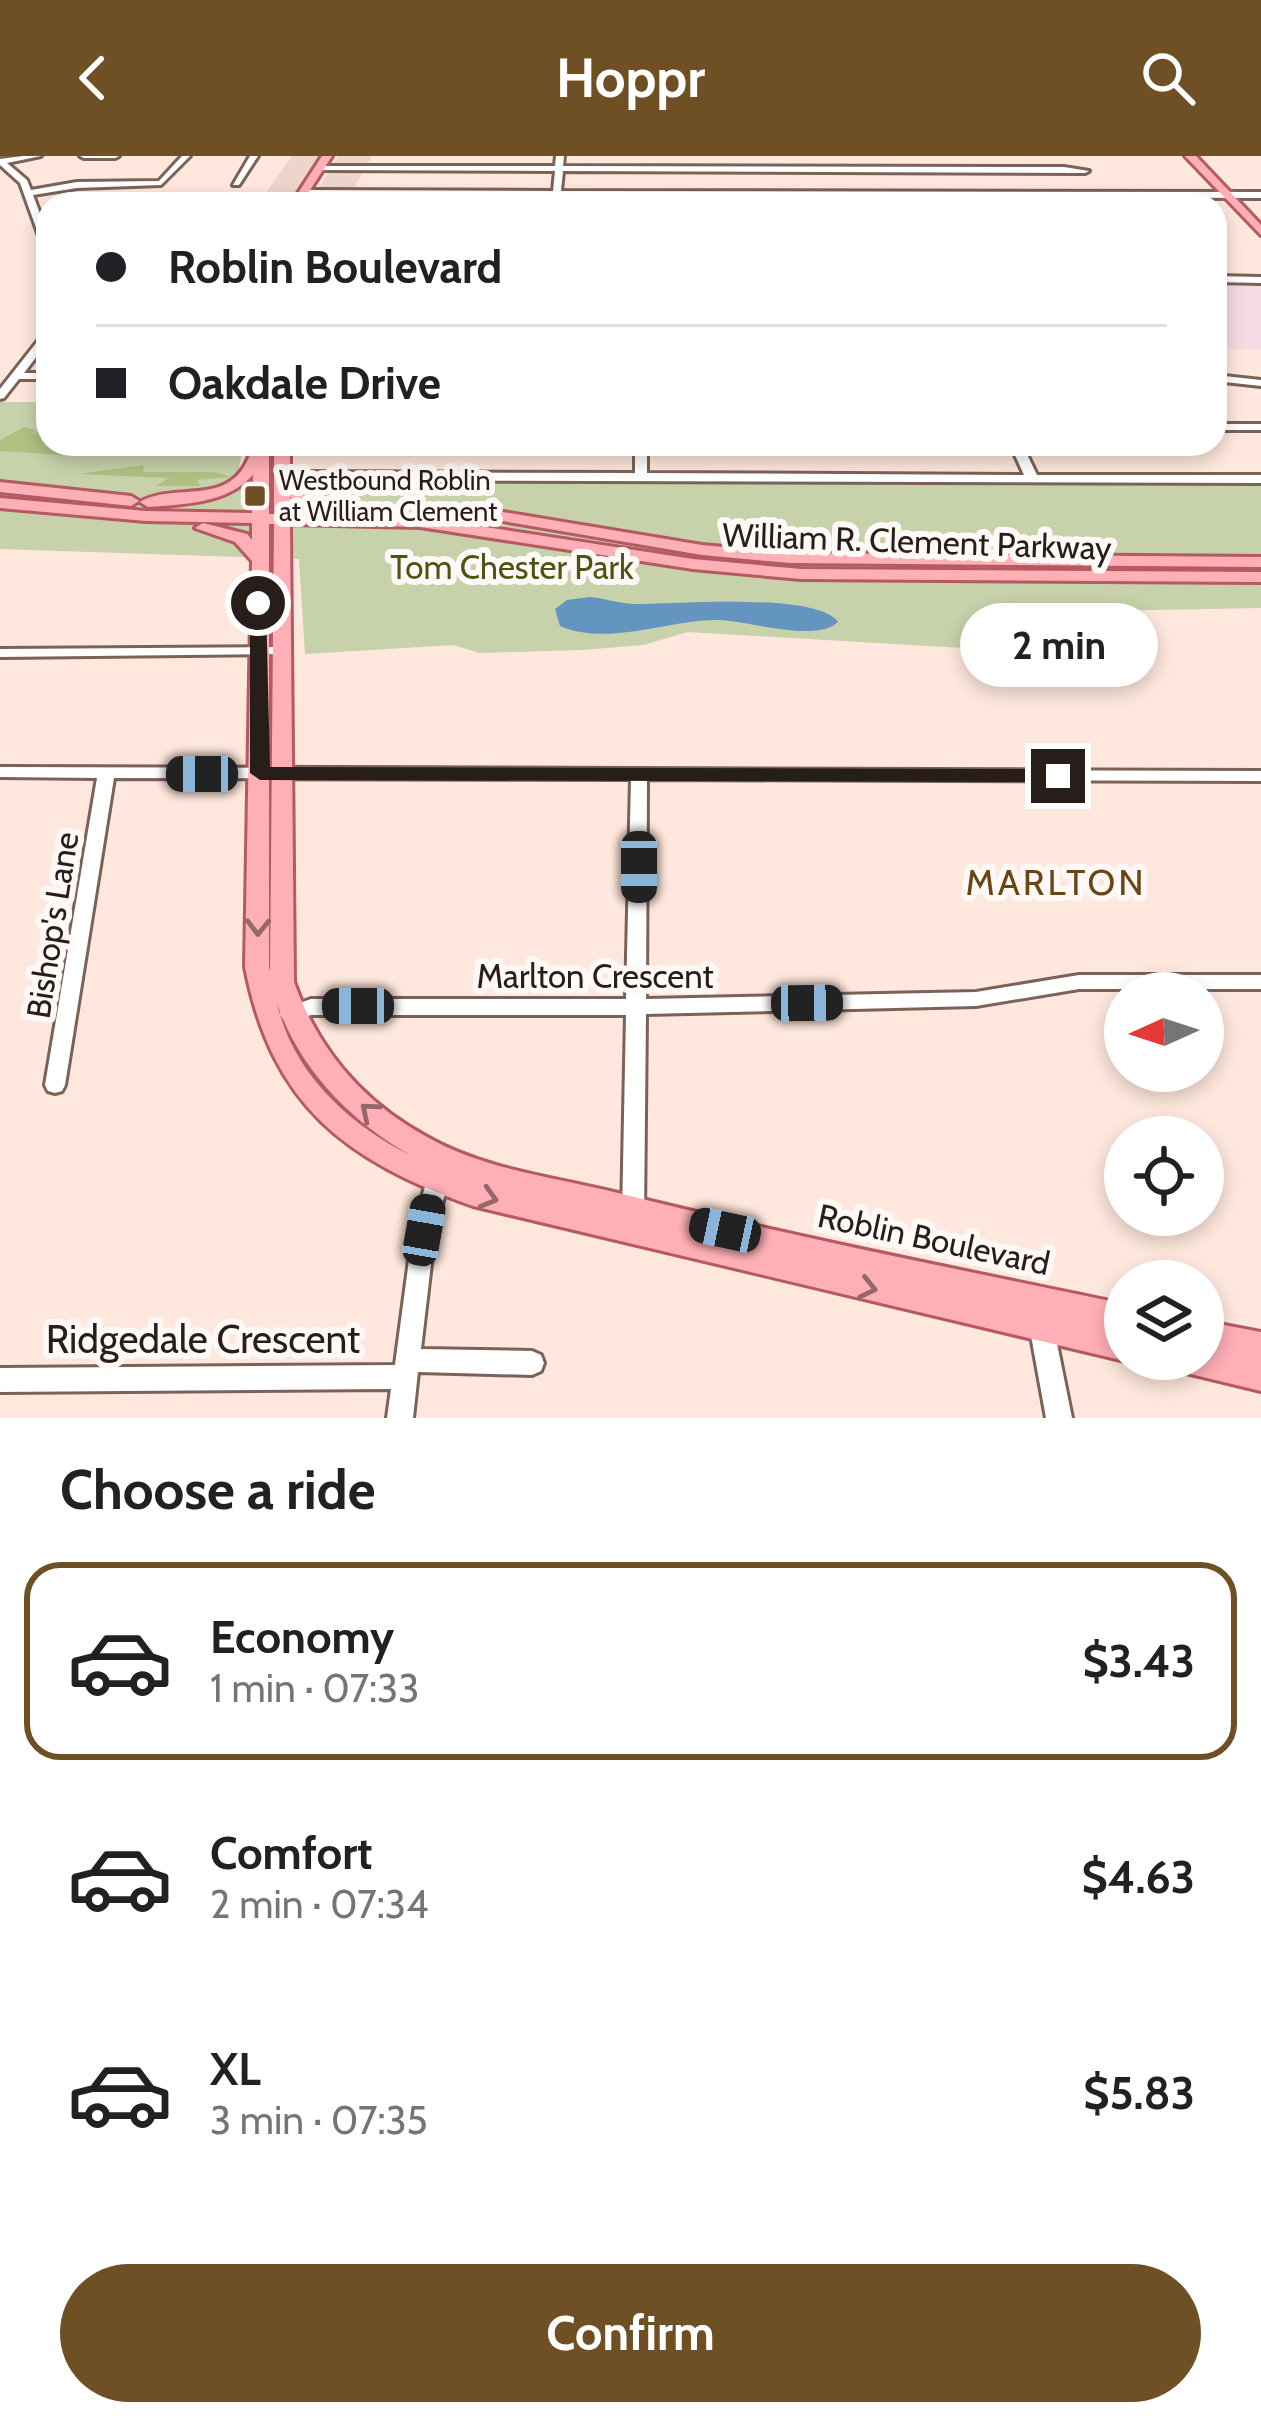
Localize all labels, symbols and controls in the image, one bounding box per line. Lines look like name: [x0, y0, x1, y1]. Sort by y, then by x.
icon: back: [60, 45, 126, 111]
text: Hoppr: [556, 45, 705, 111]
icon: search: [1135, 45, 1201, 111]
text: Roblin Boulevard: [168, 240, 502, 294]
text: Oakdale Drive: [168, 356, 441, 410]
place label: Westbound Roblin at William Clement: [279, 464, 497, 528]
marker: Westbound Roblin at William Clement: [242, 483, 268, 509]
street label: William R. Clement Parkway: [722, 514, 1113, 568]
park label: Tom Chester Park: [390, 547, 634, 587]
route start: [231, 576, 285, 630]
callout: 2 min: [959, 602, 1157, 686]
text: 2 min: [1012, 621, 1106, 669]
route end: [1031, 749, 1085, 803]
car: [166, 756, 238, 792]
street label: Bishop's Lane: [18, 829, 86, 1021]
car: [621, 831, 657, 903]
district label: MARLTON: [965, 860, 1147, 904]
one-way arrow: [245, 918, 271, 937]
street label: Marlton Crescent: [476, 956, 714, 996]
north arrow: [1104, 972, 1224, 1092]
map controls: [1104, 972, 1224, 1380]
car: [771, 984, 843, 1022]
car: [322, 988, 394, 1024]
one-way arrow: [361, 1104, 383, 1125]
button: locate: [1104, 1116, 1224, 1236]
one-way arrow: [478, 1184, 499, 1209]
car: [400, 1191, 448, 1269]
street label: Roblin Boulevard: [814, 1195, 1054, 1283]
car: [686, 1205, 764, 1255]
button: layers: [1104, 1260, 1224, 1380]
one-way arrow: [858, 1274, 878, 1299]
street label: Ridgedale Crescent: [46, 1315, 360, 1363]
text: Choose a ride: [60, 1457, 375, 1523]
icon: car: [66, 1607, 174, 1715]
text: Economy: [210, 1610, 394, 1664]
text: $3.43: [1082, 1634, 1195, 1688]
text: 1 min · 07:33: [210, 1664, 419, 1712]
icon: car: [66, 1823, 174, 1931]
text: Comfort: [210, 1826, 373, 1880]
text: $4.63: [1081, 1850, 1195, 1904]
text: 2 min · 07:34: [210, 1880, 428, 1928]
icon: car: [66, 2039, 174, 2147]
text: XL: [210, 2042, 261, 2096]
text: $5.83: [1083, 2066, 1195, 2120]
text: 3 min · 07:35: [210, 2096, 428, 2144]
button: Confirm: [60, 2264, 1201, 2402]

